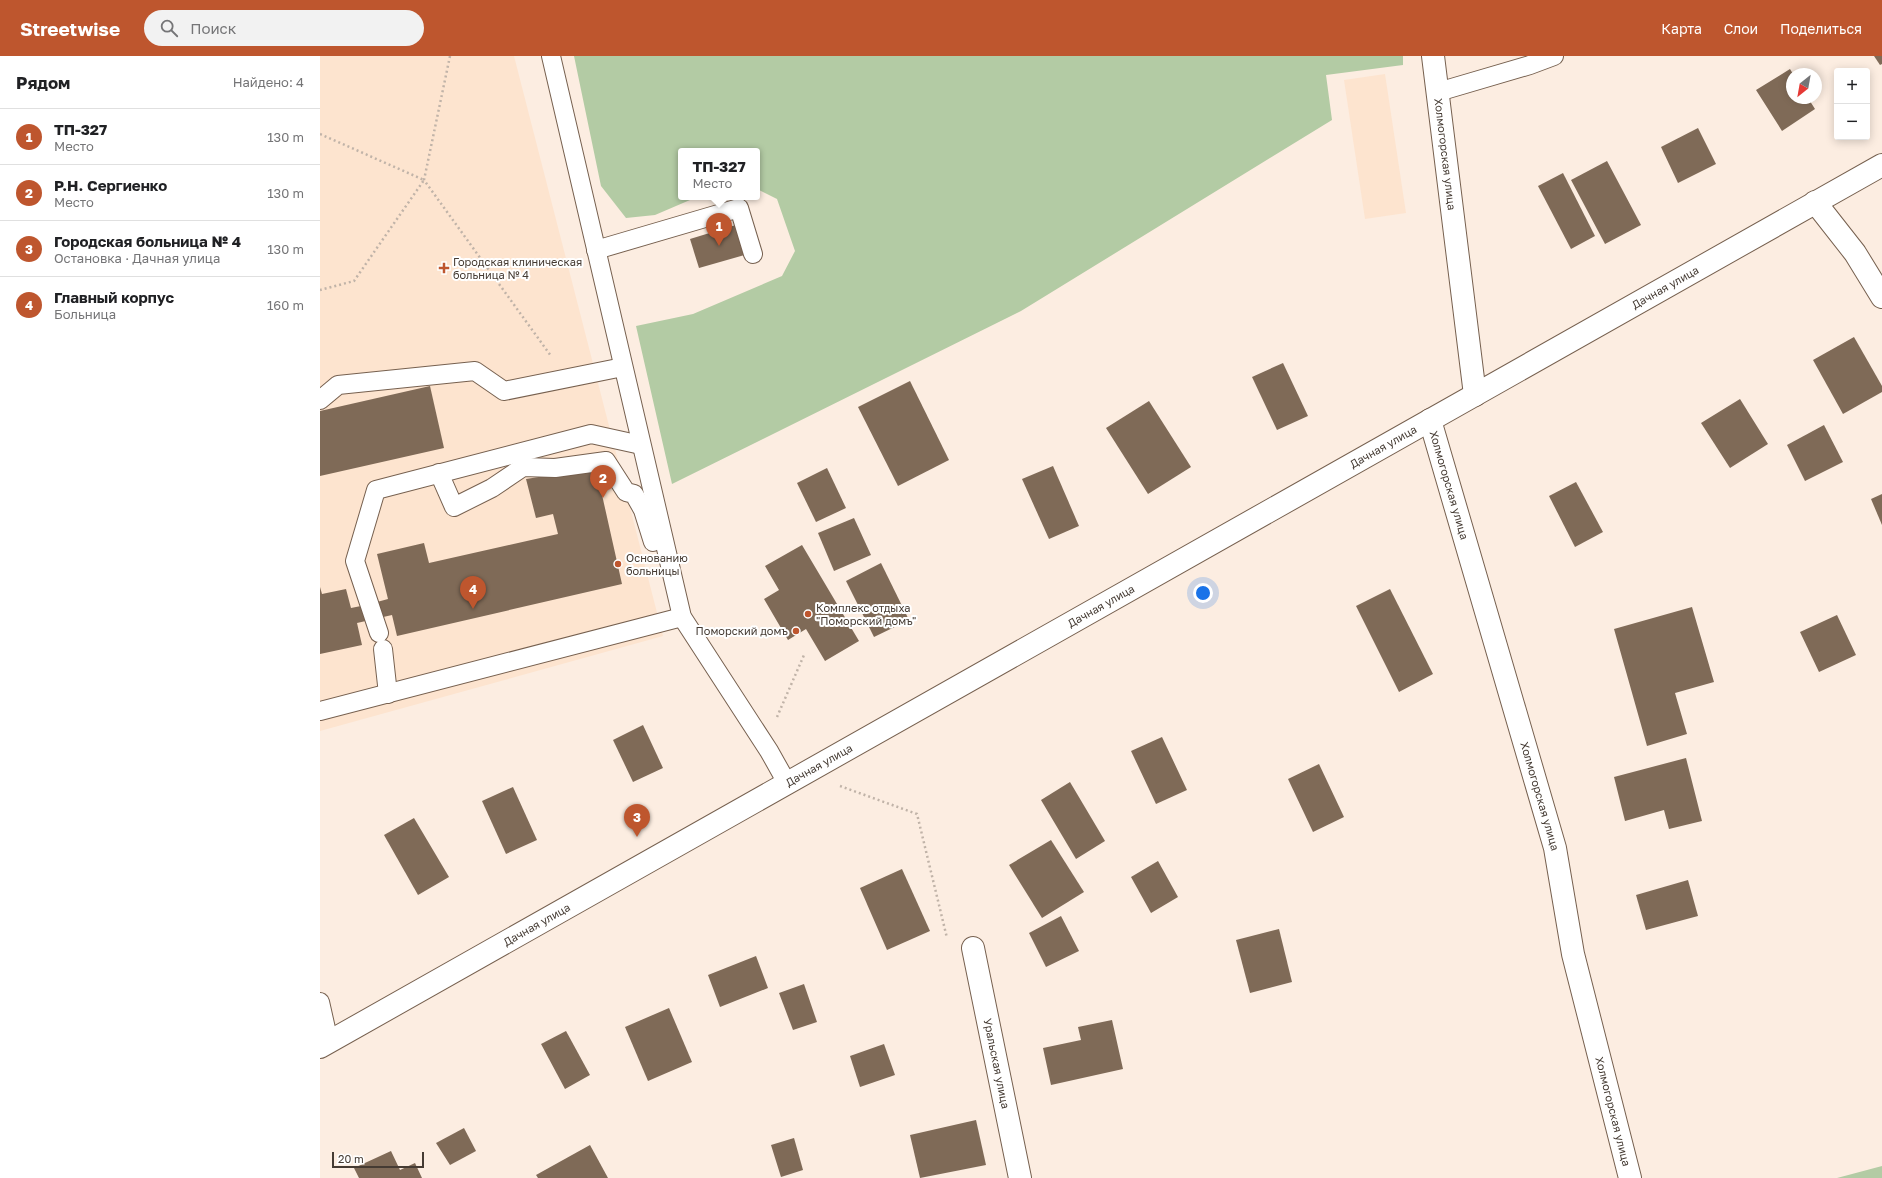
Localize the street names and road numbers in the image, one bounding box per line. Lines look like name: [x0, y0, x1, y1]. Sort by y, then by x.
street label: Холмогорская улица: [1432, 98, 1459, 211]
street label: Дачная улица: [1629, 263, 1701, 311]
street label: Дачная улица: [1347, 422, 1419, 470]
street label: Холмогорская улица: [1428, 429, 1472, 541]
street label: Дачная улица: [1065, 582, 1137, 630]
street label: Холмогорская улица: [1518, 740, 1562, 852]
street label: Дачная улица: [783, 741, 854, 789]
street label: Дачная улица: [501, 900, 572, 948]
street label: Уральская улица: [982, 1017, 1013, 1110]
street label: Холмогорская улица: [1593, 1055, 1634, 1168]

